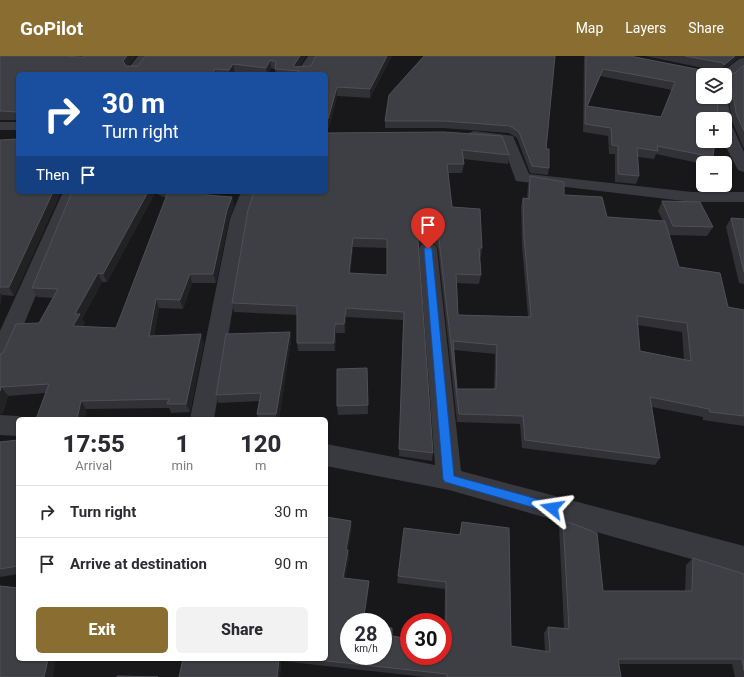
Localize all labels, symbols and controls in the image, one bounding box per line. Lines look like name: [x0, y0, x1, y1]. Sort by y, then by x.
text: GoPilot: [20, 17, 83, 40]
text: Map: [576, 20, 603, 36]
text: Layers: [625, 20, 666, 36]
text: Share: [688, 20, 724, 36]
map controls: [696, 68, 732, 192]
button: layers: [696, 68, 732, 104]
text: 30 m: [102, 87, 165, 120]
icon: right: [36, 88, 88, 140]
button: +: [696, 112, 732, 148]
text: Turn right: [102, 121, 179, 142]
button: −: [696, 156, 732, 192]
icon: arrive: [77, 164, 99, 186]
text: Then: [36, 166, 69, 184]
pin: [411, 208, 445, 249]
icon: arrive: [417, 214, 439, 236]
text: 17:55: [63, 430, 125, 458]
text: 1: [175, 430, 189, 458]
text: 120: [240, 430, 281, 458]
text: Arrival: [75, 458, 112, 473]
text: min: [172, 458, 193, 473]
text: m: [255, 458, 266, 473]
position arrow: [531, 487, 573, 529]
icon: right: [36, 501, 58, 523]
text: Turn right: [70, 503, 136, 521]
text: 30 m: [274, 503, 308, 521]
icon: arrive: [36, 553, 58, 575]
text: Arrive at destination: [70, 555, 207, 573]
text: 90 m: [274, 555, 308, 573]
button: Exit: [36, 607, 168, 653]
button: Share: [176, 607, 308, 653]
speed limit sign: 30: [400, 613, 452, 665]
text: 28: [355, 622, 377, 646]
text: km/h: [354, 643, 378, 654]

